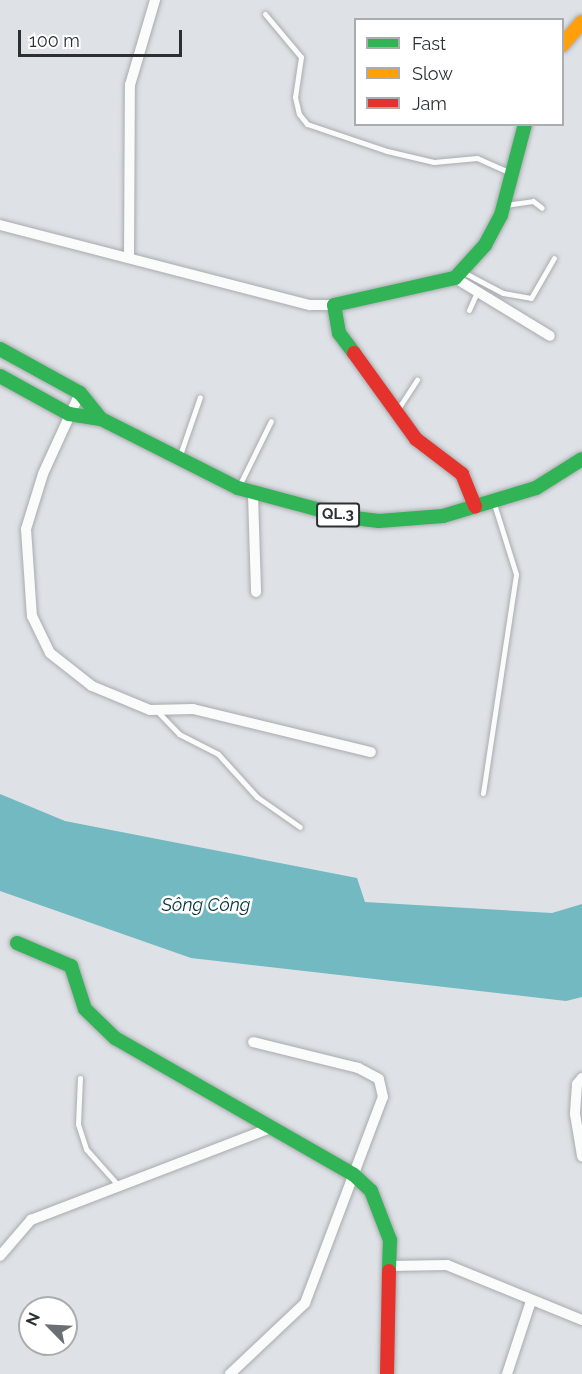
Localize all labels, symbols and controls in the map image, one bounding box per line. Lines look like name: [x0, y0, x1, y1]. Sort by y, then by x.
scale bar: [21, 18, 184, 56]
legend: [354, 18, 564, 126]
text: 100 m: [29, 30, 80, 51]
text: Fast: [412, 33, 446, 54]
text: Slow: [412, 63, 453, 84]
text: Jam: [412, 93, 447, 114]
road number: QL.3: [316, 503, 360, 527]
water label: Sông Công: [162, 894, 250, 916]
north arrow: [18, 1296, 78, 1356]
text: N: [22, 1310, 44, 1329]

